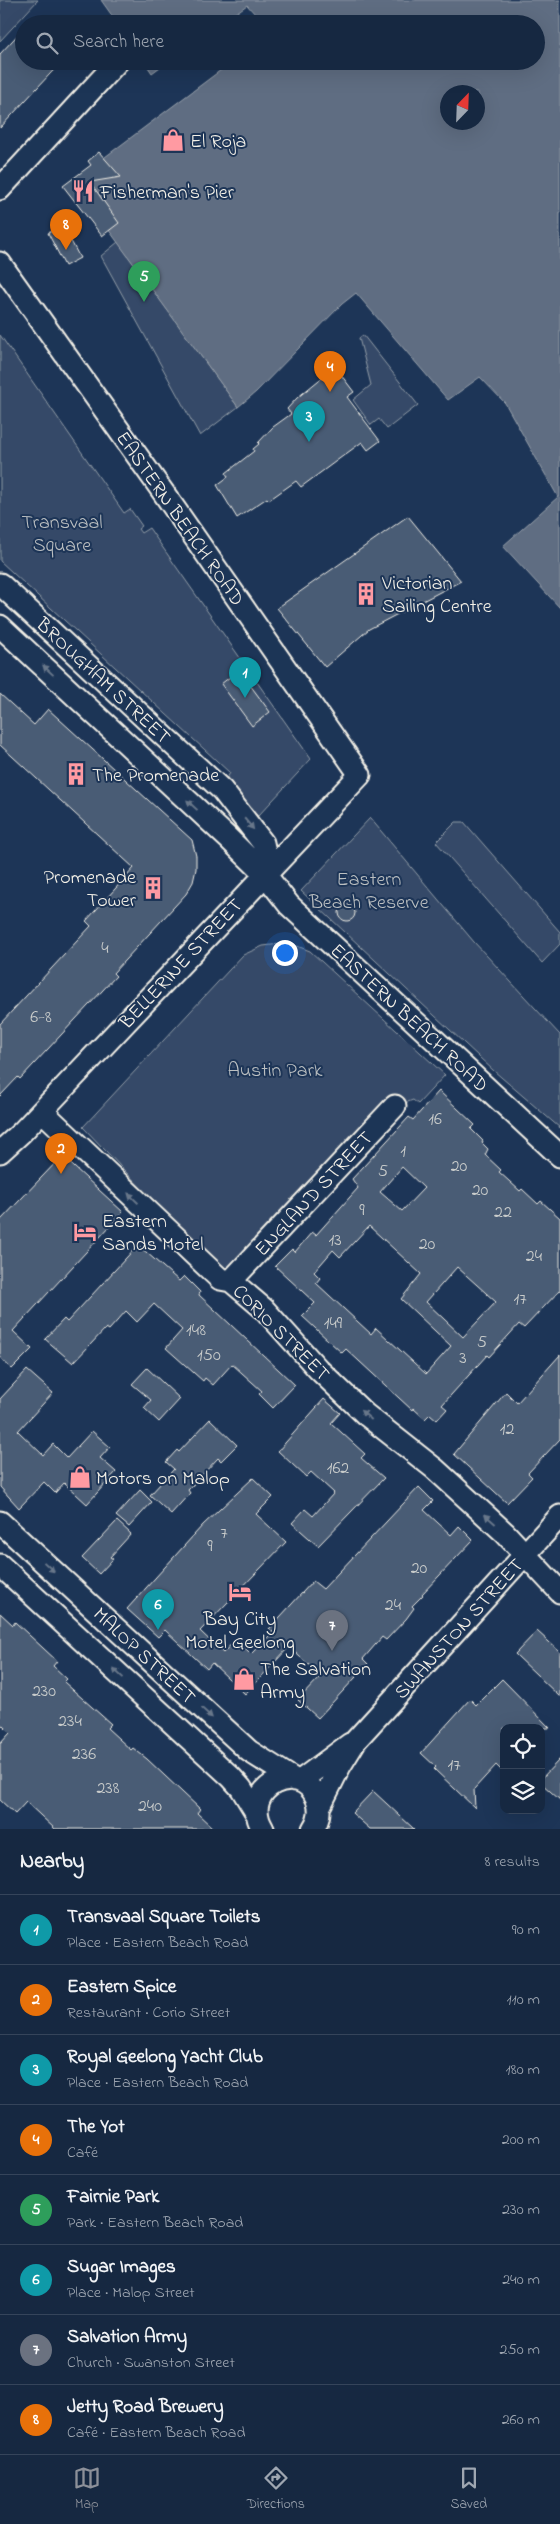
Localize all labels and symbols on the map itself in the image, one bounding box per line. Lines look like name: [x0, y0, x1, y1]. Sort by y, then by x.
north arrow: [440, 85, 485, 130]
shop icon: El Roja: [160, 127, 186, 153]
place label: El Roja: [190, 128, 246, 157]
restaurant icon: Fisherman's Pier: [70, 178, 96, 204]
place label: Fisherman's Pier: [99, 179, 235, 208]
pin: 8: [50, 209, 82, 250]
pin: 5: [128, 261, 160, 302]
pin: 4: [314, 351, 346, 392]
pin: 3: [293, 401, 325, 442]
street label: EASTERN BEACH ROAD: [108, 426, 250, 613]
park label: Transvaal Square: [21, 509, 103, 561]
place label: Victorian Sailing Centre: [381, 570, 492, 623]
building icon: Victorian Sailing Centre: [353, 581, 379, 607]
street label: BROUGHAM STREET: [28, 611, 176, 752]
pin: 1: [229, 657, 261, 698]
one-way arrow: [41, 665, 54, 676]
building icon: The Promenade: [63, 761, 89, 787]
place label: The Promenade: [92, 762, 219, 791]
one-way arrow: [187, 799, 199, 811]
one-way arrow: [244, 818, 255, 831]
place label: Promenade Tower: [44, 864, 137, 916]
park label: Eastern Beach Reserve: [308, 866, 429, 918]
building icon: Promenade Tower: [140, 875, 166, 901]
street label: BELLERINE STREET: [113, 893, 250, 1037]
house number: 4: [101, 936, 109, 962]
street label: EASTERN BEACH ROAD: [323, 938, 494, 1100]
your location: [272, 940, 298, 966]
house number: 6-8: [30, 1005, 52, 1031]
park label: Austin Park: [227, 1057, 323, 1086]
house number: 16: [428, 1107, 442, 1133]
street label: ENGLAND STREET: [249, 1126, 381, 1264]
pin: 2: [45, 1133, 77, 1174]
house number: 1: [400, 1139, 406, 1165]
house number: 20: [451, 1154, 468, 1180]
house number: 5: [378, 1159, 388, 1185]
house number: 20: [472, 1178, 489, 1204]
one-way arrow: [128, 1192, 140, 1204]
house number: 9: [359, 1198, 365, 1224]
house number: 22: [494, 1200, 512, 1226]
place label: Eastern Sands Motel: [102, 1208, 204, 1260]
hotel icon: Eastern Sands Motel: [72, 1219, 98, 1245]
house number: 13: [328, 1228, 342, 1254]
house number: 20: [419, 1232, 436, 1258]
house number: 24: [526, 1244, 543, 1270]
street label: CORIO STREET: [225, 1279, 335, 1389]
house number: 17: [513, 1287, 527, 1313]
house number: 149: [324, 1311, 343, 1337]
house number: 148: [186, 1318, 206, 1344]
house number: 5: [477, 1330, 487, 1356]
house number: 150: [197, 1343, 221, 1369]
house number: 3: [459, 1346, 467, 1372]
one-way arrow: [360, 1409, 373, 1420]
house number: 12: [500, 1417, 514, 1443]
house number: 162: [327, 1456, 349, 1482]
shop icon: Motors on Malop: [67, 1464, 93, 1490]
place label: Motors on Malop: [96, 1465, 230, 1494]
one-way arrow: [485, 1513, 497, 1525]
house number: 7: [220, 1521, 228, 1547]
house number: 9: [207, 1534, 213, 1560]
street label: SWANSTON STREET: [388, 1553, 531, 1707]
house number: 20: [411, 1556, 428, 1582]
one-way arrow: [42, 1561, 54, 1573]
hotel icon: Bay City Motel Geelong: [227, 1579, 253, 1605]
pin: 6: [142, 1589, 174, 1630]
house number: 24: [385, 1593, 402, 1619]
street label: MALOP STREET: [85, 1601, 201, 1712]
place label: Bay City Motel Geelong: [185, 1606, 295, 1659]
pin: 7: [316, 1610, 348, 1651]
place label: The Salvation Army: [260, 1656, 371, 1708]
shop icon: The Salvation Army: [231, 1666, 257, 1692]
one-way arrow: [112, 1667, 124, 1679]
house number: 230: [32, 1679, 56, 1705]
one-way arrow: [201, 1707, 213, 1719]
house number: 234: [58, 1709, 82, 1735]
house number: 236: [72, 1742, 96, 1768]
house number: 17: [447, 1753, 461, 1779]
house number: 238: [96, 1776, 120, 1802]
house number: 240: [138, 1794, 162, 1820]

